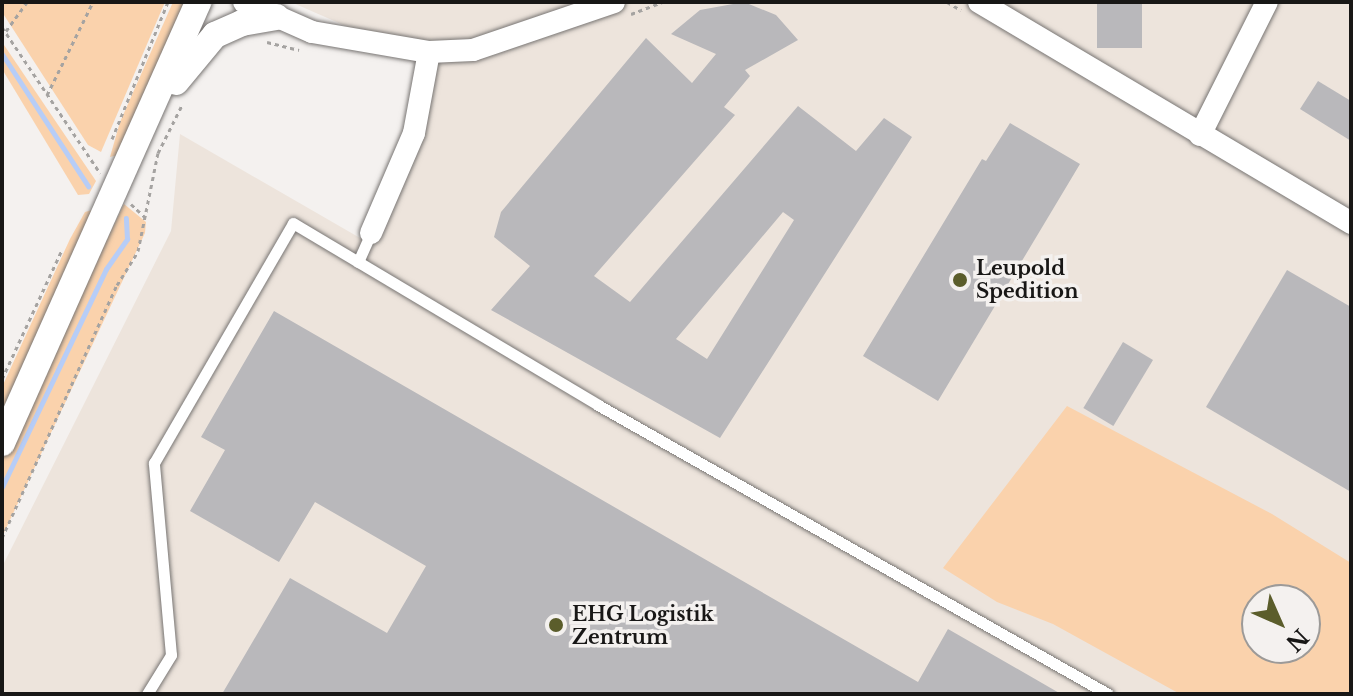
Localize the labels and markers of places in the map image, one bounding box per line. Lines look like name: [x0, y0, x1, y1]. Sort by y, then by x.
place label: Leupold Spedition: [976, 256, 1078, 303]
marker: Leupold Spedition: [951, 271, 969, 289]
place label: EHG Logistik Zentrum: [572, 602, 714, 649]
marker: EHG Logistik Zentrum: [547, 616, 565, 634]

